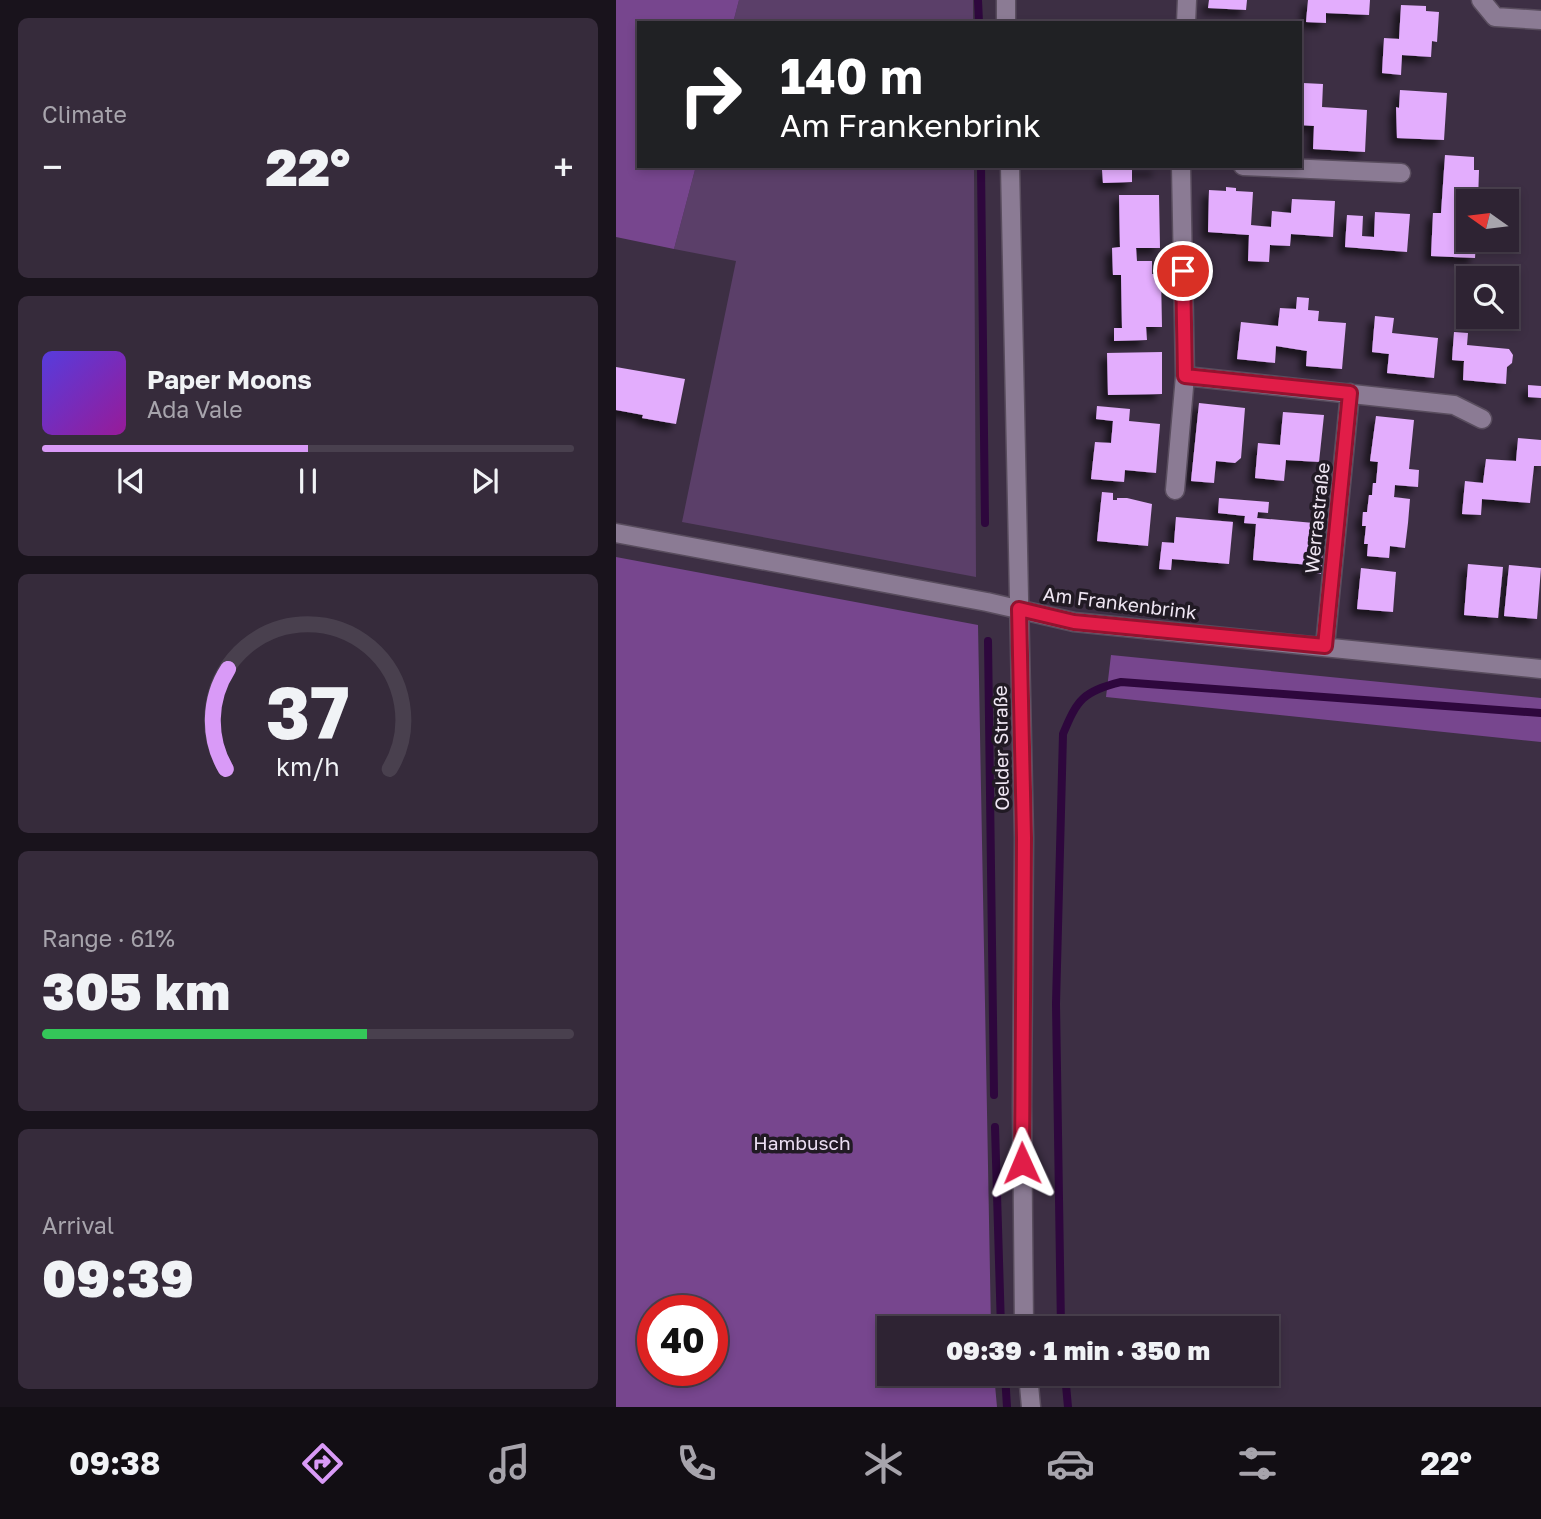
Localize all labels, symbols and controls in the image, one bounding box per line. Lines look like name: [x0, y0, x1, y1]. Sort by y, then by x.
text: 140 m: [780, 46, 923, 105]
icon: right: [665, 49, 756, 140]
text: Climate: [42, 100, 127, 128]
text: Am Frankenbrink: [780, 106, 1041, 144]
text: 22°: [266, 135, 350, 197]
text: −: [42, 144, 63, 189]
text: +: [553, 144, 574, 189]
north arrow: [1456, 189, 1519, 252]
map controls: [1456, 189, 1519, 329]
pin: [1153, 241, 1213, 301]
icon: arrive: [1164, 252, 1202, 290]
button: search: [1456, 266, 1519, 329]
text: Paper Moons: [147, 364, 312, 395]
text: Ada Vale: [147, 395, 243, 423]
street label: Werrastraße: [1299, 461, 1334, 575]
icon: previous: [112, 462, 150, 500]
icon: pause: [289, 462, 327, 500]
icon: next: [466, 462, 504, 500]
street label: Am Frankenbrink: [1042, 582, 1199, 623]
text: 37: [266, 669, 350, 756]
street label: Oelder Straße: [988, 685, 1013, 811]
text: km/h: [276, 751, 340, 782]
text: Range · 61%: [42, 924, 175, 952]
text: 305 km: [42, 959, 230, 1021]
position arrow: [985, 1126, 1059, 1200]
park label: Hambusch: [753, 1131, 851, 1154]
text: Arrival: [42, 1211, 114, 1239]
text: 09:39: [42, 1246, 194, 1308]
speed limit sign: 40: [637, 1295, 728, 1386]
text: 09:39 · 1 min · 350 m: [946, 1335, 1210, 1366]
icon: directions: [298, 1439, 347, 1488]
icon: music: [485, 1439, 534, 1488]
icon: phone: [672, 1439, 721, 1488]
icon: climate: [859, 1439, 908, 1488]
icon: car: [1046, 1439, 1095, 1488]
icon: filters: [1233, 1439, 1282, 1488]
text: 09:38: [69, 1444, 160, 1482]
text: 22°: [1420, 1444, 1472, 1482]

